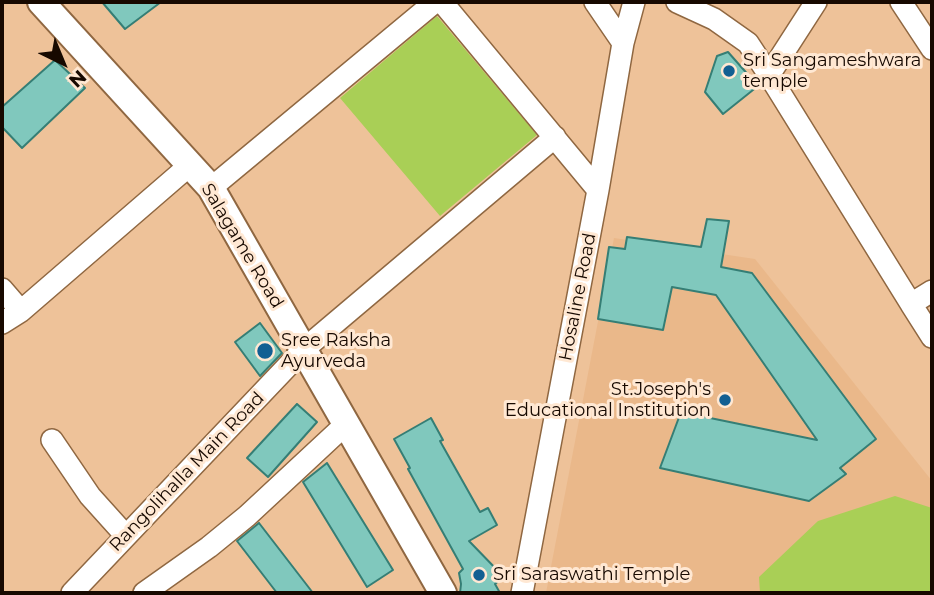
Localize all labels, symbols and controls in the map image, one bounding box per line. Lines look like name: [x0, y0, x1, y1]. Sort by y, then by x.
north arrow: [28, 28, 98, 98]
place label: Sri Sangameshwara temple: [743, 50, 921, 92]
marker: Sri Sangameshwara temple: [721, 63, 737, 79]
text: N: [64, 65, 91, 92]
street label: Salagame Road: [196, 180, 288, 312]
street label: Hosaline Road: [555, 231, 601, 363]
place label: Sree Raksha Ayurveda: [281, 330, 391, 372]
marker: Sree Raksha Ayurveda: [255, 341, 275, 361]
place label: St.Joseph's Educational Institution: [505, 379, 711, 422]
street label: Rangolihalla Main Road: [105, 388, 269, 556]
marker: St.Joseph's Educational Institution: [717, 392, 733, 408]
place label: Sri Saraswathi Temple: [493, 564, 690, 586]
marker: Sri Saraswathi Temple: [471, 567, 487, 583]

